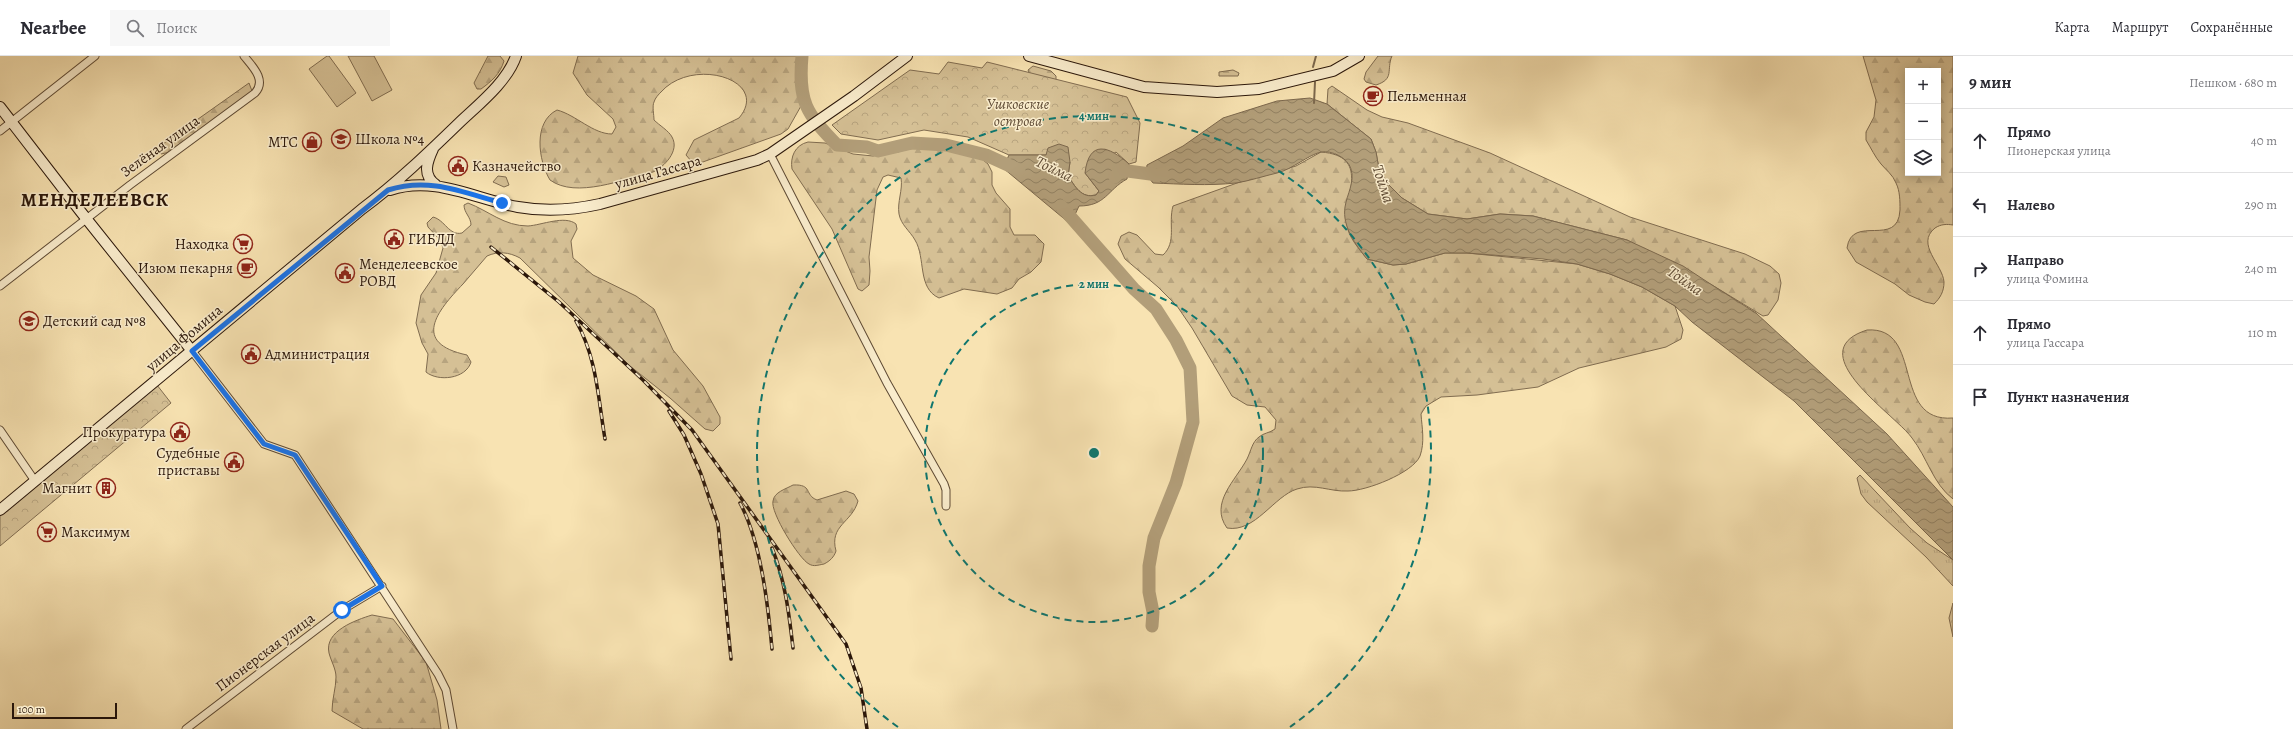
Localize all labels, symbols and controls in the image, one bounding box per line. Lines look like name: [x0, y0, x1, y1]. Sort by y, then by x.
search box: [110, 10, 390, 46]
text: Nearbee: [20, 15, 86, 41]
icon: search: [124, 17, 146, 39]
text: Поиск: [156, 18, 197, 38]
text: Карта: [2055, 18, 2090, 37]
text: Маршрут: [2112, 18, 2168, 37]
text: Сохранённые: [2190, 18, 2273, 37]
map controls: [1905, 68, 1941, 176]
button: +: [1905, 68, 1941, 104]
text: 9 мин: [1969, 71, 2011, 94]
text: Пешком · 680 m: [2189, 74, 2277, 91]
cafe icon: Пельменная: [1362, 85, 1384, 107]
place label: Пельменная: [1387, 86, 1467, 106]
park label: Ушковские острова: [987, 94, 1050, 131]
button: −: [1905, 104, 1941, 140]
text: 4 мин: [1079, 108, 1109, 124]
street label: Зелёная улица: [116, 111, 204, 181]
text: Прямо: [2007, 122, 2051, 142]
school or university icon: Школа №4: [330, 128, 352, 150]
place label: Школа №4: [355, 129, 425, 149]
icon: ahead: [1969, 130, 1991, 152]
shop icon: МТС: [301, 131, 323, 153]
place label: МТС: [268, 132, 298, 152]
text: 40 m: [2251, 132, 2277, 149]
button: layers: [1905, 140, 1941, 176]
text: Пионерская улица: [2007, 142, 2111, 159]
street label: улица Гассара: [611, 150, 704, 194]
water label: Тойма: [1032, 151, 1076, 187]
public building icon: Казначейство: [447, 155, 469, 177]
place label: Казначейство: [472, 156, 561, 176]
water label: Тойма: [1366, 162, 1400, 206]
district label: МЕНДЕЛЕЕВСК: [21, 187, 169, 213]
route end: [493, 194, 511, 212]
icon: left: [1969, 194, 1991, 216]
text: Налево: [2007, 195, 2055, 215]
text: 290 m: [2245, 196, 2277, 213]
public building icon: ГИБДД: [383, 228, 405, 250]
place label: ГИБДД: [408, 229, 455, 249]
supermarket icon: Находка: [232, 233, 254, 255]
place label: Находка: [175, 234, 229, 254]
text: Направо: [2007, 250, 2064, 270]
place label: Менделеевское РОВД: [359, 254, 458, 291]
cafe icon: Изюм пекарня: [236, 257, 258, 279]
place label: Изюм пекарня: [138, 258, 233, 278]
icon: right: [1969, 258, 1991, 280]
text: 240 m: [2245, 260, 2277, 277]
water label: Тойма: [1663, 261, 1707, 301]
public building icon: Менделеевское РОВД: [334, 262, 356, 284]
text: улица Фомина: [2007, 270, 2088, 287]
text: 2 мин: [1079, 276, 1109, 292]
street label: улица Фомина: [141, 300, 226, 376]
school or university icon: Детский сад №8: [18, 310, 40, 332]
place label: Детский сад №8: [43, 311, 146, 331]
text: Прямо: [2007, 314, 2051, 334]
icon: ahead: [1969, 322, 1991, 344]
text: 110 m: [2248, 324, 2277, 341]
text: улица Гассара: [2007, 334, 2084, 351]
public building icon: Администрация: [240, 343, 262, 365]
place label: Администрация: [264, 344, 370, 364]
icon: arrive: [1969, 386, 1991, 408]
text: Пункт назначения: [2007, 387, 2129, 407]
public building icon: Прокуратура: [169, 421, 191, 443]
place label: Прокуратура: [82, 422, 166, 442]
place label: Судебные приставы: [156, 443, 220, 480]
centre of rings: [1087, 446, 1101, 460]
public building icon: Судебные приставы: [223, 451, 245, 473]
building icon: Магнит: [95, 477, 117, 499]
place label: Магнит: [42, 478, 92, 498]
supermarket icon: Максимум: [36, 521, 58, 543]
place label: Максимум: [61, 522, 130, 542]
route start: [333, 601, 351, 619]
street label: Пионерская улица: [211, 608, 319, 696]
scale bar: [12, 701, 117, 720]
text: 100 m: [18, 702, 45, 717]

